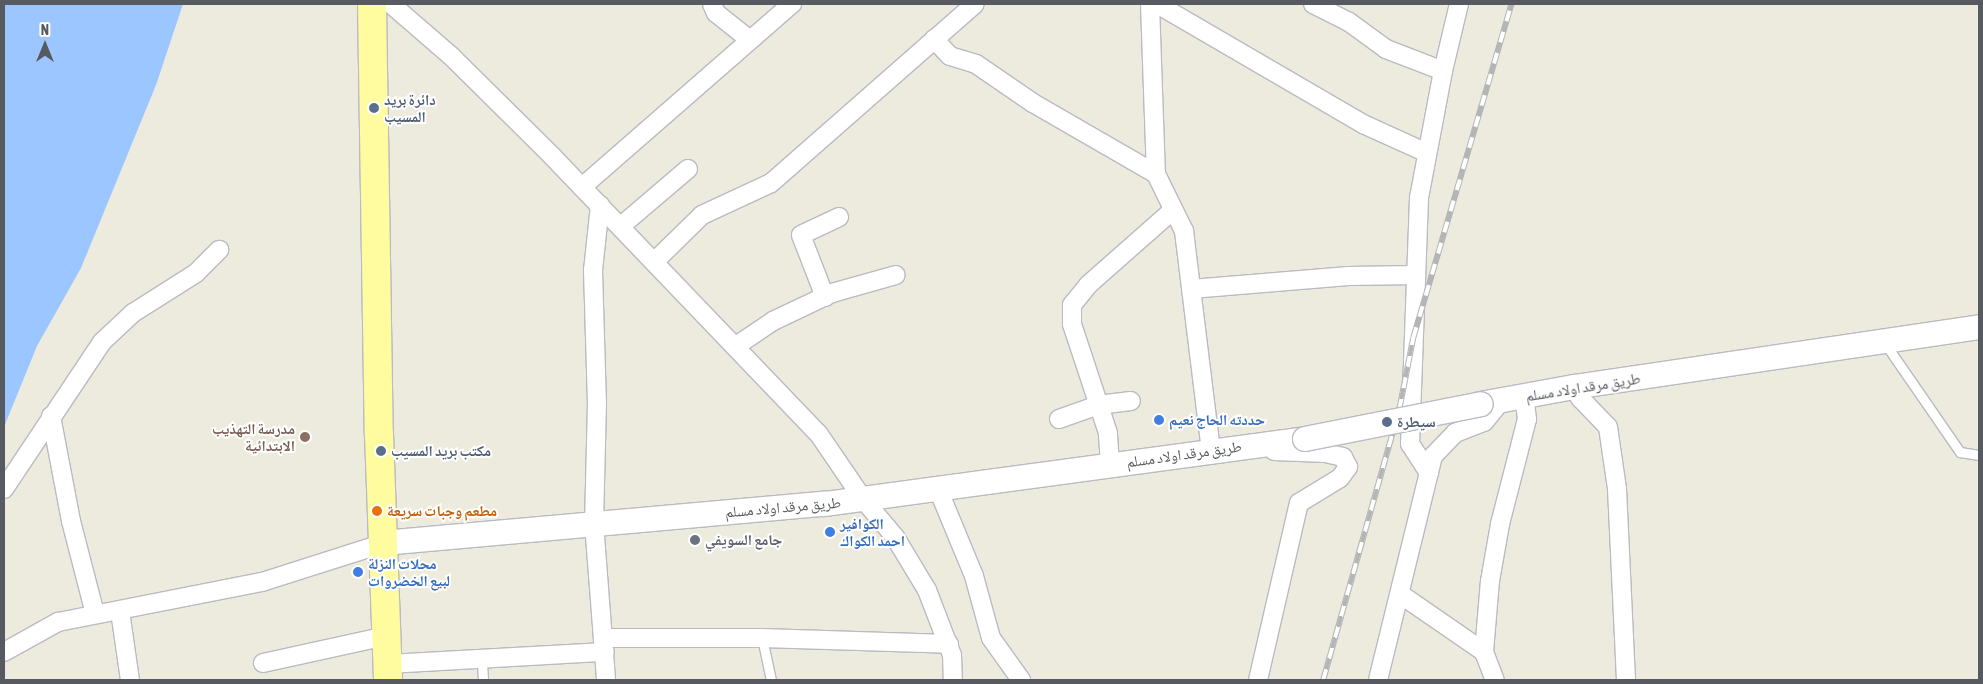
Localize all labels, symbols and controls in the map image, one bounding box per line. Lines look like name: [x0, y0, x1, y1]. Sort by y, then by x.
north arrow: [20, 20, 70, 70]
text: N: [41, 22, 49, 38]
place label: دائرة بريد المسيب: [384, 90, 436, 125]
marker: دائرة بريد المسيب: [368, 102, 380, 114]
street label: طريق مرقد اولاد مسلم: [1524, 369, 1642, 405]
place label: حددته الحاج نعيم: [1169, 411, 1265, 429]
place label: سيطرة: [1397, 413, 1436, 431]
marker: حددته الحاج نعيم: [1153, 414, 1165, 426]
marker: سيطرة: [1381, 416, 1393, 428]
place label: مدرسة التهذيب الابتدائية: [212, 419, 295, 454]
marker: مدرسة التهذيب الابتدائية: [299, 431, 311, 443]
street label: طريق مرقد اولاد مسلم: [1125, 437, 1243, 471]
place label: مكتب بريد المسيب: [391, 442, 491, 460]
marker: مكتب بريد المسيب: [375, 445, 387, 457]
street label: طريق مرقد اولاد مسلم: [724, 493, 842, 521]
place label: مطعم وجبات سريعة: [387, 502, 497, 520]
marker: مطعم وجبات سريعة: [371, 505, 383, 517]
place label: الكوافير احمد الكواك: [840, 514, 905, 549]
marker: الكوافير احمد الكواك: [824, 526, 836, 538]
place label: جامع السويفي: [705, 531, 782, 549]
marker: جامع السويفي: [689, 534, 701, 546]
place label: محلات النزلة لبيع الخضروات: [368, 554, 450, 589]
marker: محلات النزلة لبيع الخضروات: [352, 566, 364, 578]

